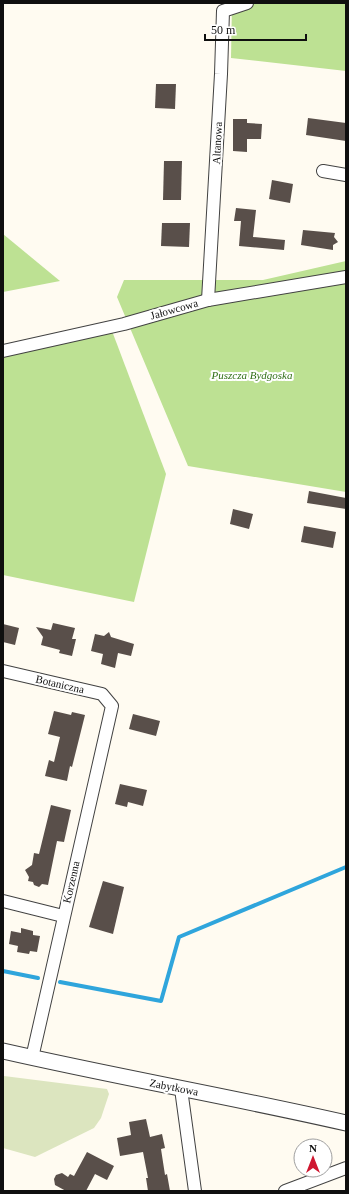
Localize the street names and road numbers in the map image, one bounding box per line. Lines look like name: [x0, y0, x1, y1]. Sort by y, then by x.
street label: Altanowa: [210, 121, 224, 165]
street label: Jałowcowa: [149, 296, 199, 322]
street label: Botaniczna: [35, 673, 86, 695]
street label: Korzenna: [60, 860, 82, 904]
street label: Zabytkowa: [149, 1076, 200, 1098]

